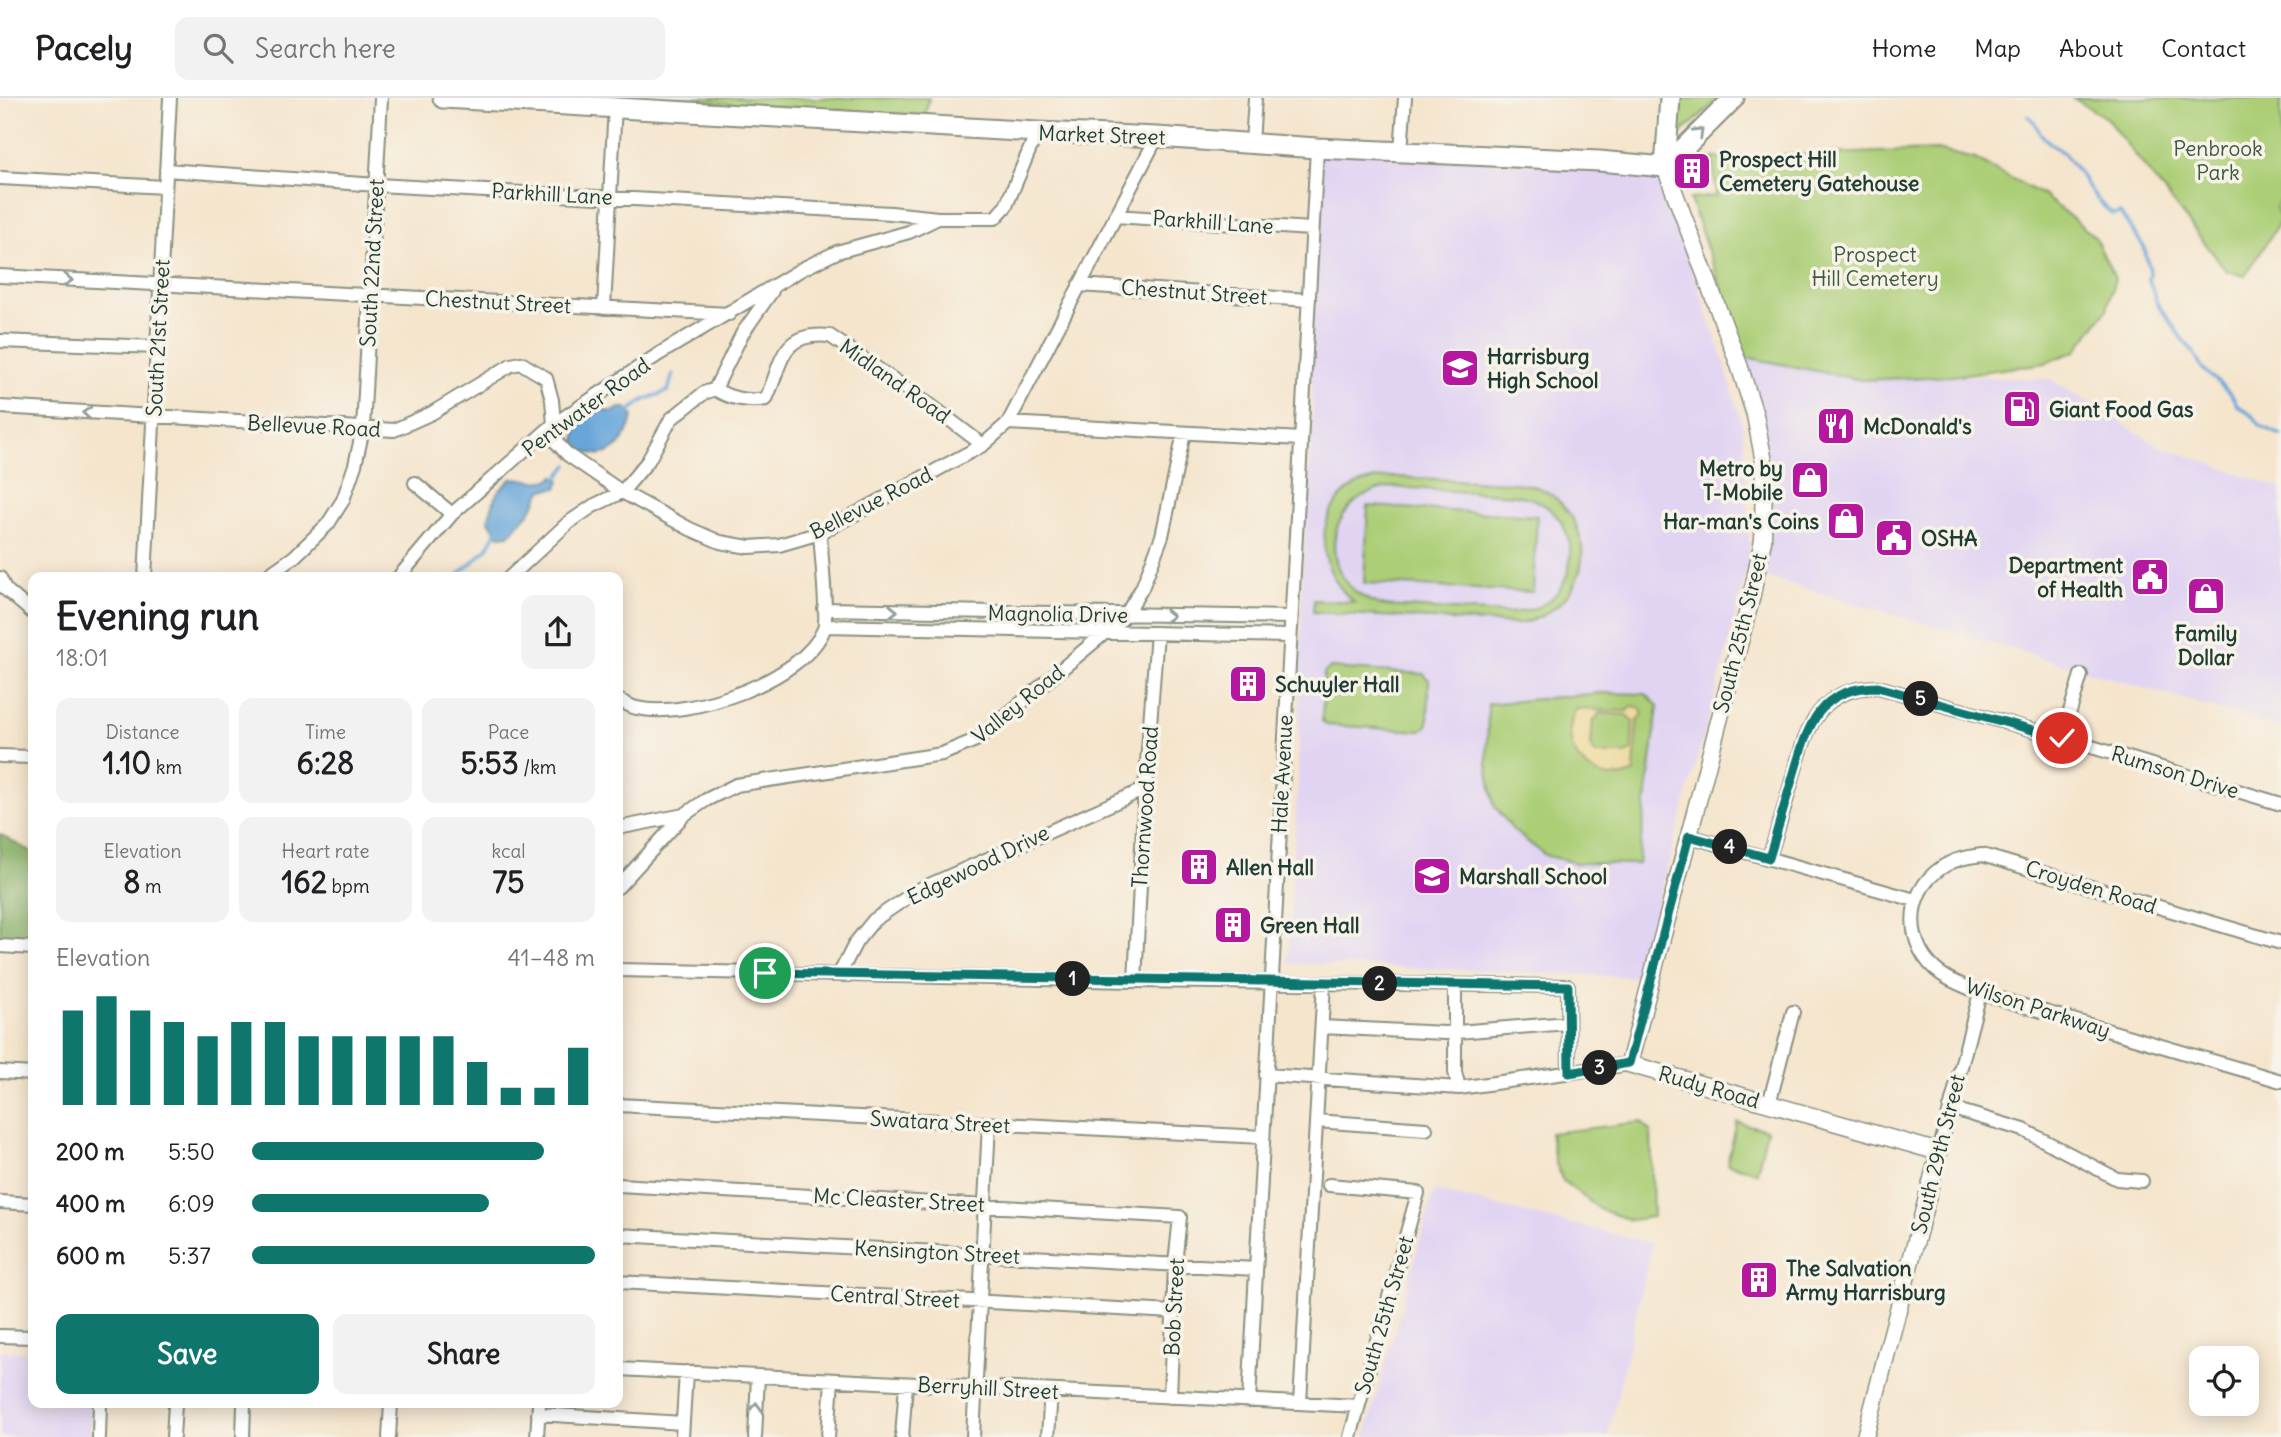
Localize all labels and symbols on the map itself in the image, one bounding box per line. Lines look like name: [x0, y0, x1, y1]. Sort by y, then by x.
street label: Market Street: [1038, 119, 1166, 151]
one-way arrow: [1691, 128, 1704, 141]
park label: Penbrook Park: [2173, 135, 2263, 186]
place label: Prospect Hill Cemetery Gatehouse: [1719, 146, 1919, 197]
building icon: Prospect Hill Cemetery Gatehouse: [1671, 150, 1713, 192]
street label: Parkhill Lane: [491, 177, 613, 211]
street label: South 22nd Street: [354, 178, 390, 348]
street label: Parkhill Lane: [1152, 204, 1274, 240]
park label: Prospect Hill Cemetery: [1811, 241, 1939, 292]
street label: South 21st Street: [140, 259, 176, 417]
one-way arrow: [63, 272, 74, 287]
street label: Chestnut Street: [1120, 273, 1268, 311]
street label: Chestnut Street: [424, 285, 572, 319]
street label: Midland Road: [834, 333, 956, 429]
place label: Harrisburg High School: [1487, 343, 1598, 394]
school or university icon: Harrisburg High School: [1439, 347, 1481, 389]
street label: Pentwater Road: [517, 352, 655, 462]
fuel station icon: Giant Food Gas: [2001, 388, 2043, 430]
place label: Giant Food Gas: [2049, 396, 2194, 423]
restaurant icon: McDonald's: [1815, 405, 1857, 447]
one-way arrow: [81, 406, 92, 421]
street label: Bellevue Road: [247, 409, 381, 443]
place label: McDonald's: [1863, 413, 1972, 440]
place label: Metro by T-Mobile: [1699, 455, 1783, 506]
shop icon: Metro by T-Mobile: [1789, 459, 1831, 501]
street label: Bellevue Road: [805, 461, 937, 545]
shop icon: Har-man's Coins: [1825, 500, 1867, 542]
place label: Har-man's Coins: [1663, 508, 1819, 535]
public building icon: OSHA: [1873, 517, 1915, 559]
place label: OSHA: [1921, 525, 1978, 552]
street label: South 25th Street: [1707, 550, 1773, 716]
place label: Department of Health: [2008, 552, 2124, 603]
public building icon: Department of Health: [2129, 556, 2171, 598]
shop icon: Family Dollar: [2185, 575, 2227, 617]
street label: Magnolia Drive: [988, 599, 1128, 629]
one-way arrow: [888, 603, 898, 619]
one-way arrow: [1164, 608, 1175, 624]
place label: Family Dollar: [2175, 620, 2237, 671]
street label: Valley Road: [966, 659, 1070, 749]
building icon: Schuyler Hall: [1227, 663, 1269, 705]
place label: Schuyler Hall: [1275, 671, 1400, 698]
pin: 5: [1904, 682, 1938, 716]
pin: [2032, 708, 2092, 768]
street label: Hale Avenue: [1265, 714, 1299, 834]
street label: Thornwood Road: [1126, 725, 1164, 889]
street label: Rumson Drive: [2108, 740, 2242, 804]
street label: Edgewood Drive: [903, 819, 1053, 911]
pin: 4: [1712, 830, 1748, 864]
building icon: Allen Hall: [1178, 846, 1220, 888]
place label: Allen Hall: [1226, 854, 1314, 881]
street label: Croyden Road: [2022, 854, 2160, 920]
school or university icon: Marshall School: [1411, 855, 1453, 897]
place label: Marshall School: [1459, 863, 1607, 890]
building icon: Green Hall: [1212, 904, 1254, 946]
place label: Green Hall: [1260, 912, 1359, 939]
pin: [735, 943, 795, 1003]
pin: 1: [1056, 962, 1090, 996]
pin: 2: [1362, 966, 1398, 1001]
street label: Wilson Parkway: [1962, 972, 2114, 1044]
pin: 3: [1582, 1051, 1618, 1086]
street label: Rudy Road: [1655, 1060, 1763, 1114]
street label: South 29th Street: [1905, 1071, 1971, 1237]
street label: Swatara Street: [869, 1105, 1011, 1139]
street label: Mc Cleaster Street: [813, 1182, 985, 1218]
street label: South 25th Street: [1348, 1233, 1420, 1397]
street label: Kensington Street: [853, 1234, 1021, 1270]
place label: The Salvation Army Harrisburg: [1786, 1255, 1946, 1306]
street label: Bob Street: [1158, 1257, 1190, 1357]
building icon: The Salvation Army Harrisburg: [1738, 1259, 1780, 1301]
street label: Central Street: [830, 1280, 960, 1314]
street label: Berryhill Street: [917, 1371, 1059, 1405]
one-way arrow: [749, 1401, 764, 1412]

